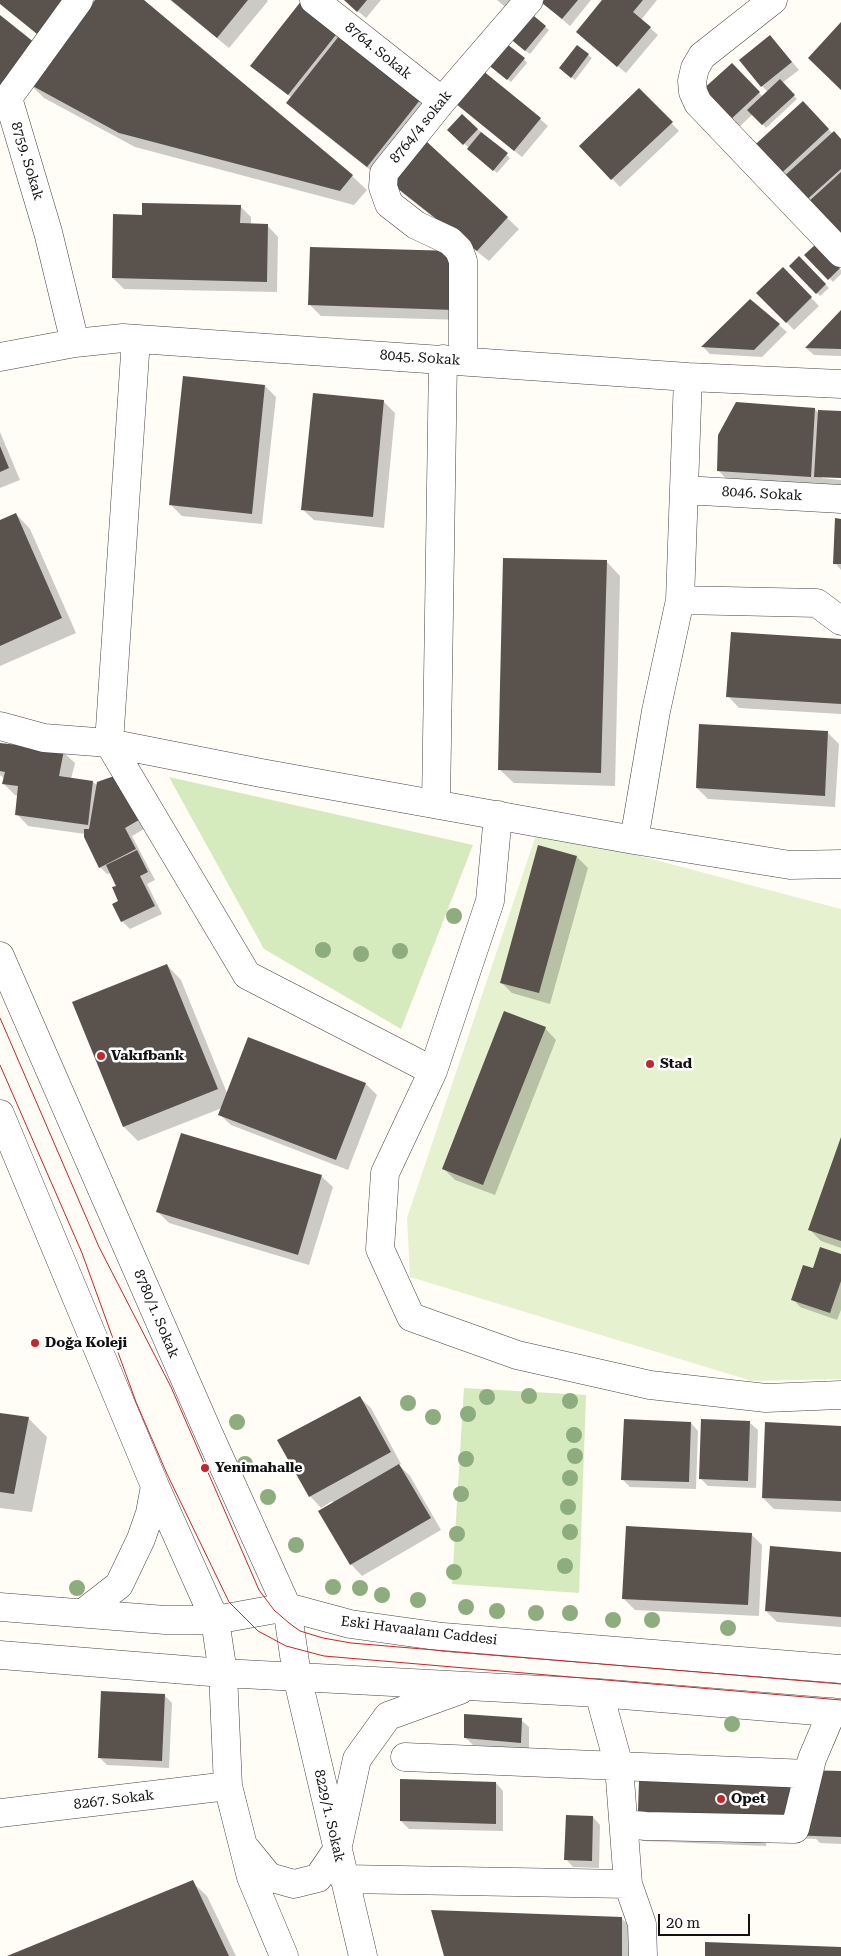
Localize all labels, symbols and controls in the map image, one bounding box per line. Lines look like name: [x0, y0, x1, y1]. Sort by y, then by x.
street label: 8764. Sokak: [341, 19, 415, 83]
street label: 8764/4 sokak: [387, 87, 455, 167]
street label: 8759. Sokak: [7, 120, 47, 202]
street label: 8045. Sokak: [379, 347, 461, 369]
street label: 8046. Sokak: [721, 483, 803, 505]
place label: Vakıfbank: [111, 1048, 184, 1064]
marker: Vakıfbank: [95, 1050, 107, 1062]
place label: Stad: [660, 1056, 692, 1072]
marker: Stad: [644, 1058, 656, 1070]
street label: 8780/1. Sokak: [130, 1267, 182, 1361]
place label: Doğa Koleji: [45, 1335, 127, 1351]
marker: Doğa Koleji: [29, 1337, 41, 1349]
place label: Yenimahalle: [215, 1460, 303, 1476]
marker: Yenimahalle: [199, 1462, 211, 1474]
street label: Eski Havaalanı Caddesi: [340, 1613, 498, 1649]
street label: 8229/1. Sokak: [310, 1768, 348, 1864]
street label: 8267. Sokak: [73, 1787, 155, 1813]
place label: Opet: [731, 1791, 766, 1807]
marker: Opet: [715, 1793, 727, 1805]
scale bar: [661, 1904, 754, 1936]
text: 20 m: [666, 1914, 700, 1932]

